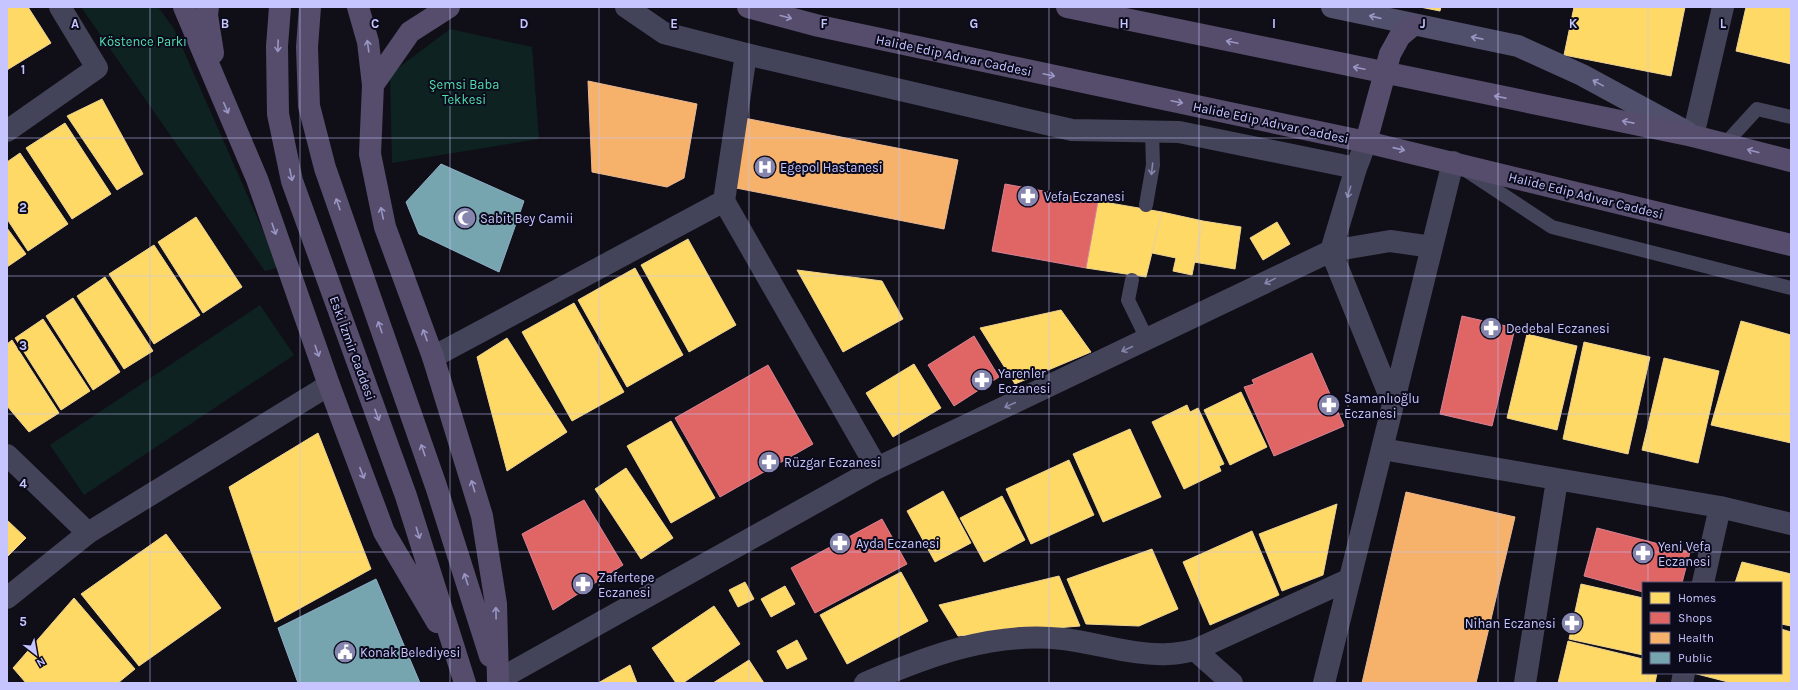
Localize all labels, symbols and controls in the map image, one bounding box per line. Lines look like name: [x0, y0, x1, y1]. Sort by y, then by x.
one-way arrow: [1369, 12, 1382, 20]
one-way arrow: [779, 14, 792, 21]
text: A: [71, 16, 79, 31]
text: B: [221, 16, 229, 31]
text: C: [371, 16, 379, 31]
text: D: [520, 16, 529, 31]
text: E: [670, 16, 678, 31]
text: F: [820, 16, 828, 31]
text: G: [970, 16, 978, 31]
text: H: [1119, 16, 1129, 31]
text: I: [1272, 16, 1276, 31]
text: J: [1420, 16, 1426, 31]
text: K: [1569, 16, 1578, 31]
text: L: [1720, 16, 1727, 31]
street label: Halide Edip Adıvar Caddesi: [875, 32, 1033, 79]
one-way arrow: [1471, 33, 1484, 41]
park label: Köstence Parkı: [99, 34, 187, 49]
one-way arrow: [1226, 37, 1239, 45]
one-way arrow: [274, 39, 281, 52]
one-way arrow: [364, 40, 372, 53]
text: 1: [21, 62, 25, 77]
one-way arrow: [1353, 64, 1366, 72]
one-way arrow: [1043, 71, 1056, 79]
park label: Şemsi Baba Tekkesi: [429, 77, 499, 107]
one-way arrow: [1592, 79, 1604, 87]
one-way arrow: [1494, 92, 1507, 100]
one-way arrow: [1170, 98, 1183, 106]
street label: Halide Edip Adıvar Caddesi: [1192, 99, 1350, 146]
one-way arrow: [223, 101, 231, 113]
one-way arrow: [1622, 118, 1635, 126]
one-way arrow: [1393, 146, 1406, 154]
one-way arrow: [1747, 147, 1760, 155]
hospital icon: Egepol Hastanesi: [752, 154, 778, 180]
place label: Egepol Hastanesi: [780, 160, 883, 175]
one-way arrow: [1148, 162, 1156, 175]
one-way arrow: [288, 168, 296, 181]
street label: Halide Edip Adıvar Caddesi: [1507, 169, 1665, 222]
pharmacy icon: Vefa Eczanesi: [1015, 183, 1041, 209]
one-way arrow: [1345, 185, 1352, 198]
place label: Vefa Eczanesi: [1044, 189, 1125, 204]
one-way arrow: [333, 198, 341, 210]
text: 2: [19, 200, 27, 215]
mosque icon: Sabit Bey Camii: [452, 205, 478, 231]
one-way arrow: [377, 206, 385, 219]
place label: Sabit Bey Camii: [480, 211, 574, 226]
one-way arrow: [271, 222, 278, 235]
one-way arrow: [1264, 278, 1276, 285]
street label: Eski İzmir Caddesi: [327, 294, 378, 402]
pharmacy icon: Dedebal Eczanesi: [1478, 315, 1504, 341]
one-way arrow: [376, 321, 384, 333]
place label: Dedebal Eczanesi: [1506, 321, 1610, 336]
one-way arrow: [420, 330, 428, 342]
text: 3: [19, 338, 27, 353]
one-way arrow: [314, 345, 321, 358]
one-way arrow: [1122, 346, 1134, 353]
place label: Yarenler Eczanesi: [998, 366, 1051, 396]
pharmacy icon: Yarenler Eczanesi: [969, 367, 995, 393]
place label: Samanlıoğlu Eczanesi: [1344, 391, 1420, 421]
pharmacy icon: Samanlıoğlu Eczanesi: [1316, 392, 1342, 418]
one-way arrow: [1004, 402, 1016, 409]
one-way arrow: [374, 409, 382, 421]
one-way arrow: [419, 444, 427, 456]
pharmacy icon: Rüzgar Eczanesi: [756, 449, 782, 475]
place label: Rüzgar Eczanesi: [784, 455, 881, 470]
one-way arrow: [358, 467, 366, 479]
text: 4: [19, 476, 27, 491]
one-way arrow: [468, 480, 476, 492]
one-way arrow: [415, 526, 422, 539]
pharmacy icon: Ayda Eczanesi: [827, 530, 853, 556]
place label: Ayda Eczanesi: [856, 536, 940, 551]
place label: Yeni Vefa Eczanesi: [1658, 539, 1711, 569]
pharmacy icon: Yeni Vefa Eczanesi: [1630, 540, 1656, 566]
place label: Zafertepe Eczanesi: [598, 570, 655, 600]
pharmacy icon: Zafertepe Eczanesi: [570, 571, 596, 597]
one-way arrow: [461, 573, 469, 585]
legend: [1642, 582, 1782, 674]
text: Homes: [1678, 591, 1716, 605]
one-way arrow: [492, 607, 500, 620]
pharmacy icon: Nihan Eczanesi: [1559, 610, 1585, 636]
text: Shops: [1678, 611, 1712, 625]
text: 5: [19, 614, 27, 629]
place label: Nihan Eczanesi: [1465, 616, 1556, 631]
text: Health: [1678, 631, 1714, 645]
north arrow: [16, 634, 56, 674]
public building icon: Konak Belediyesi: [332, 639, 358, 665]
place label: Konak Belediyesi: [360, 645, 461, 660]
text: Public: [1678, 651, 1712, 665]
text: N: [34, 655, 48, 670]

